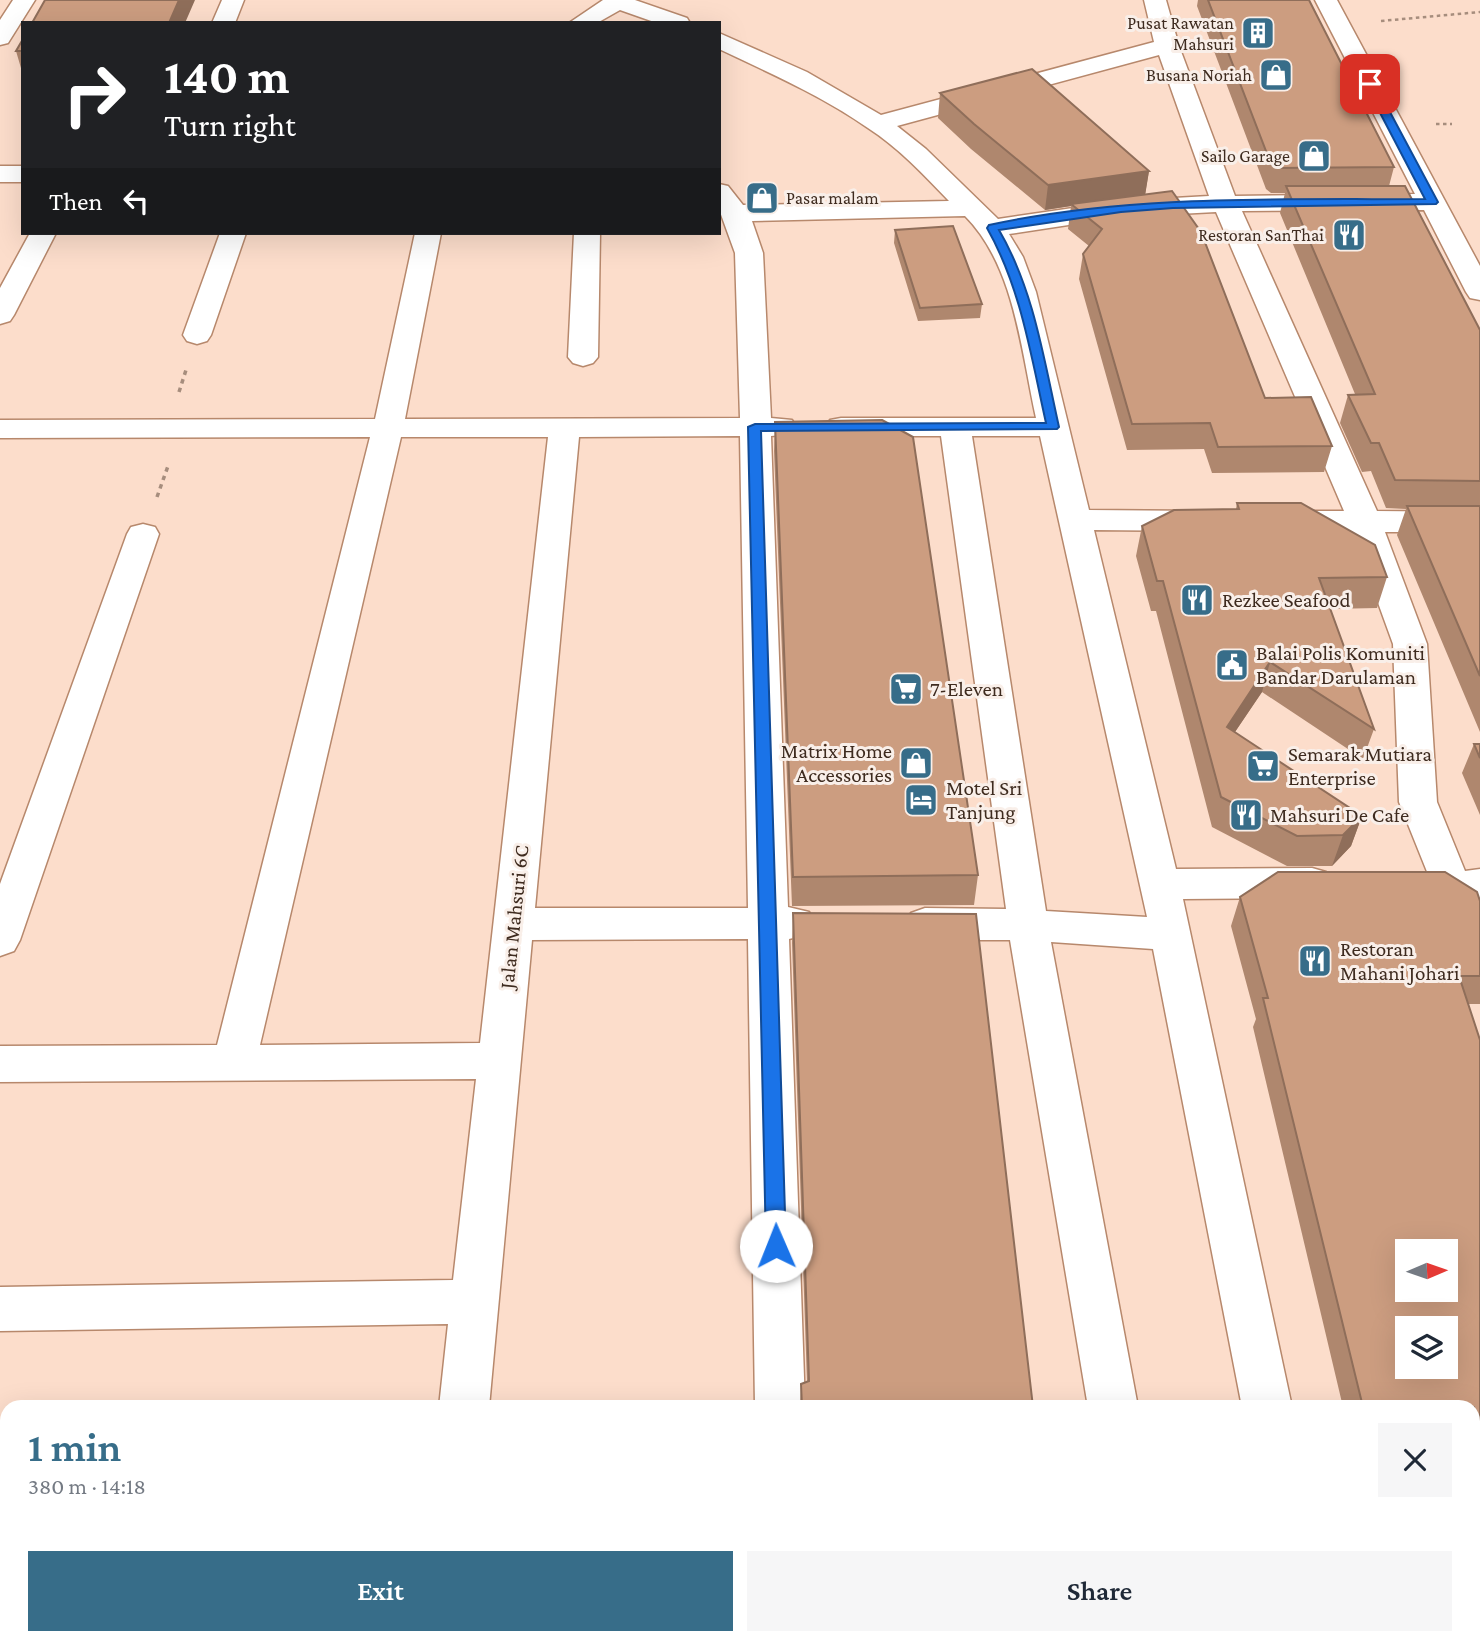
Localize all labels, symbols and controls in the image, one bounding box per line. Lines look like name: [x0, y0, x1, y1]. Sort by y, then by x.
place label: Pusat Rawatan Mahsuri: [1127, 13, 1234, 54]
building icon: Pusat Rawatan Mahsuri: [1239, 14, 1277, 52]
icon: right: [49, 49, 140, 140]
text: 140 m: [164, 49, 289, 104]
pin: [1340, 54, 1400, 114]
shop icon: Busana Noriah: [1257, 56, 1295, 94]
place label: Busana Noriah: [1146, 65, 1252, 85]
icon: arrive: [1351, 65, 1389, 103]
text: Turn right: [164, 107, 296, 143]
shop icon: Sailo Garage: [1295, 137, 1333, 175]
place label: Sailo Garage: [1201, 146, 1290, 166]
shop icon: Pasar malam: [743, 179, 781, 217]
icon: left: [117, 182, 155, 220]
text: Then: [49, 187, 103, 216]
place label: Pasar malam: [786, 188, 879, 208]
restaurant icon: Restoran SanThai: [1330, 216, 1368, 254]
place label: Restoran SanThai: [1198, 225, 1324, 245]
restaurant icon: Rezkee Seafood: [1178, 581, 1216, 619]
place label: Rezkee Seafood: [1222, 588, 1351, 612]
place label: Balai Polis Komuniti Bandar Darulaman: [1256, 641, 1426, 689]
public building icon: Balai Polis Komuniti Bandar Darulaman: [1213, 646, 1251, 684]
supermarket icon: 7-Eleven: [887, 670, 925, 708]
place label: 7-Eleven: [930, 677, 1003, 701]
place label: Matrix Home Accessories: [781, 739, 892, 787]
place label: Semarak Mutiara Enterprise: [1288, 742, 1432, 790]
shop icon: Matrix Home Accessories: [897, 744, 935, 782]
supermarket icon: Semarak Mutiara Enterprise: [1244, 747, 1282, 785]
place label: Motel Sri Tanjung: [946, 776, 1023, 824]
hotel icon: Motel Sri Tanjung: [902, 781, 940, 819]
restaurant icon: Mahsuri De Cafe: [1227, 796, 1265, 834]
place label: Mahsuri De Cafe: [1270, 803, 1409, 827]
street label: Jalan Mahsuri 6C: [494, 844, 533, 992]
place label: Restoran Mahani Johari: [1340, 937, 1460, 985]
restaurant icon: Restoran Mahani Johari: [1296, 942, 1334, 980]
position arrow: [739, 1209, 813, 1283]
north arrow: [1395, 1239, 1458, 1302]
map controls: [1395, 1239, 1458, 1379]
button: layers: [1395, 1316, 1458, 1379]
text: 1 min: [28, 1423, 121, 1470]
button: close: [1378, 1423, 1452, 1497]
text: 380 m · 14:18: [28, 1473, 146, 1499]
button: Exit: [28, 1551, 733, 1631]
button: Share: [747, 1551, 1452, 1631]

